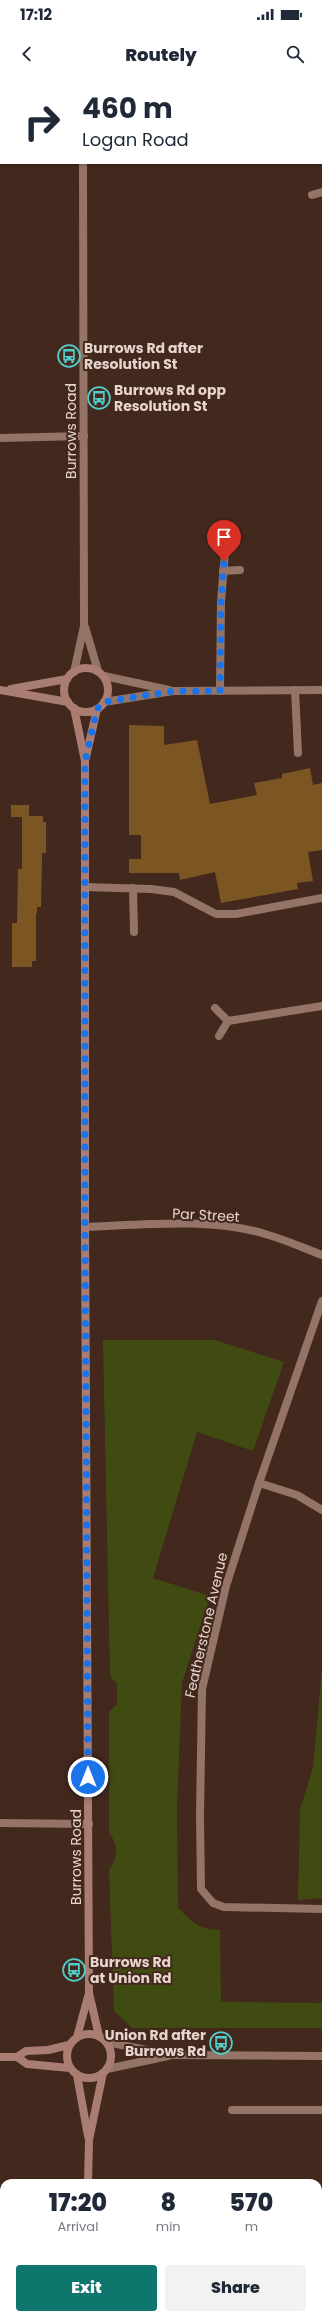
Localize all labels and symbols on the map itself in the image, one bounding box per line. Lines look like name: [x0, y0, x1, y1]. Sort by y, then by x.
place label: Burrows Rd after Resolution St: [84, 338, 203, 374]
bus stop icon: Burrows Rd after Resolution St: [56, 343, 82, 369]
place label: Burrows Rd opp Resolution St: [114, 380, 226, 416]
street label: Burrows Road: [61, 383, 81, 479]
bus stop icon: Burrows Rd opp Resolution St: [86, 385, 112, 411]
pin: [207, 520, 241, 561]
street label: Par Street: [172, 1203, 240, 1227]
street label: Featherstone Avenue: [180, 1550, 233, 1700]
position arrow: [67, 1756, 109, 1798]
street label: Burrows Road: [66, 1809, 86, 1905]
place label: Burrows Rd at Union Rd: [90, 1952, 172, 1988]
bus stop icon: Burrows Rd at Union Rd: [61, 1957, 87, 1983]
place label: Union Rd after Burrows Rd: [105, 2025, 206, 2061]
bus stop icon: Union Rd after Burrows Rd: [208, 2030, 234, 2056]

